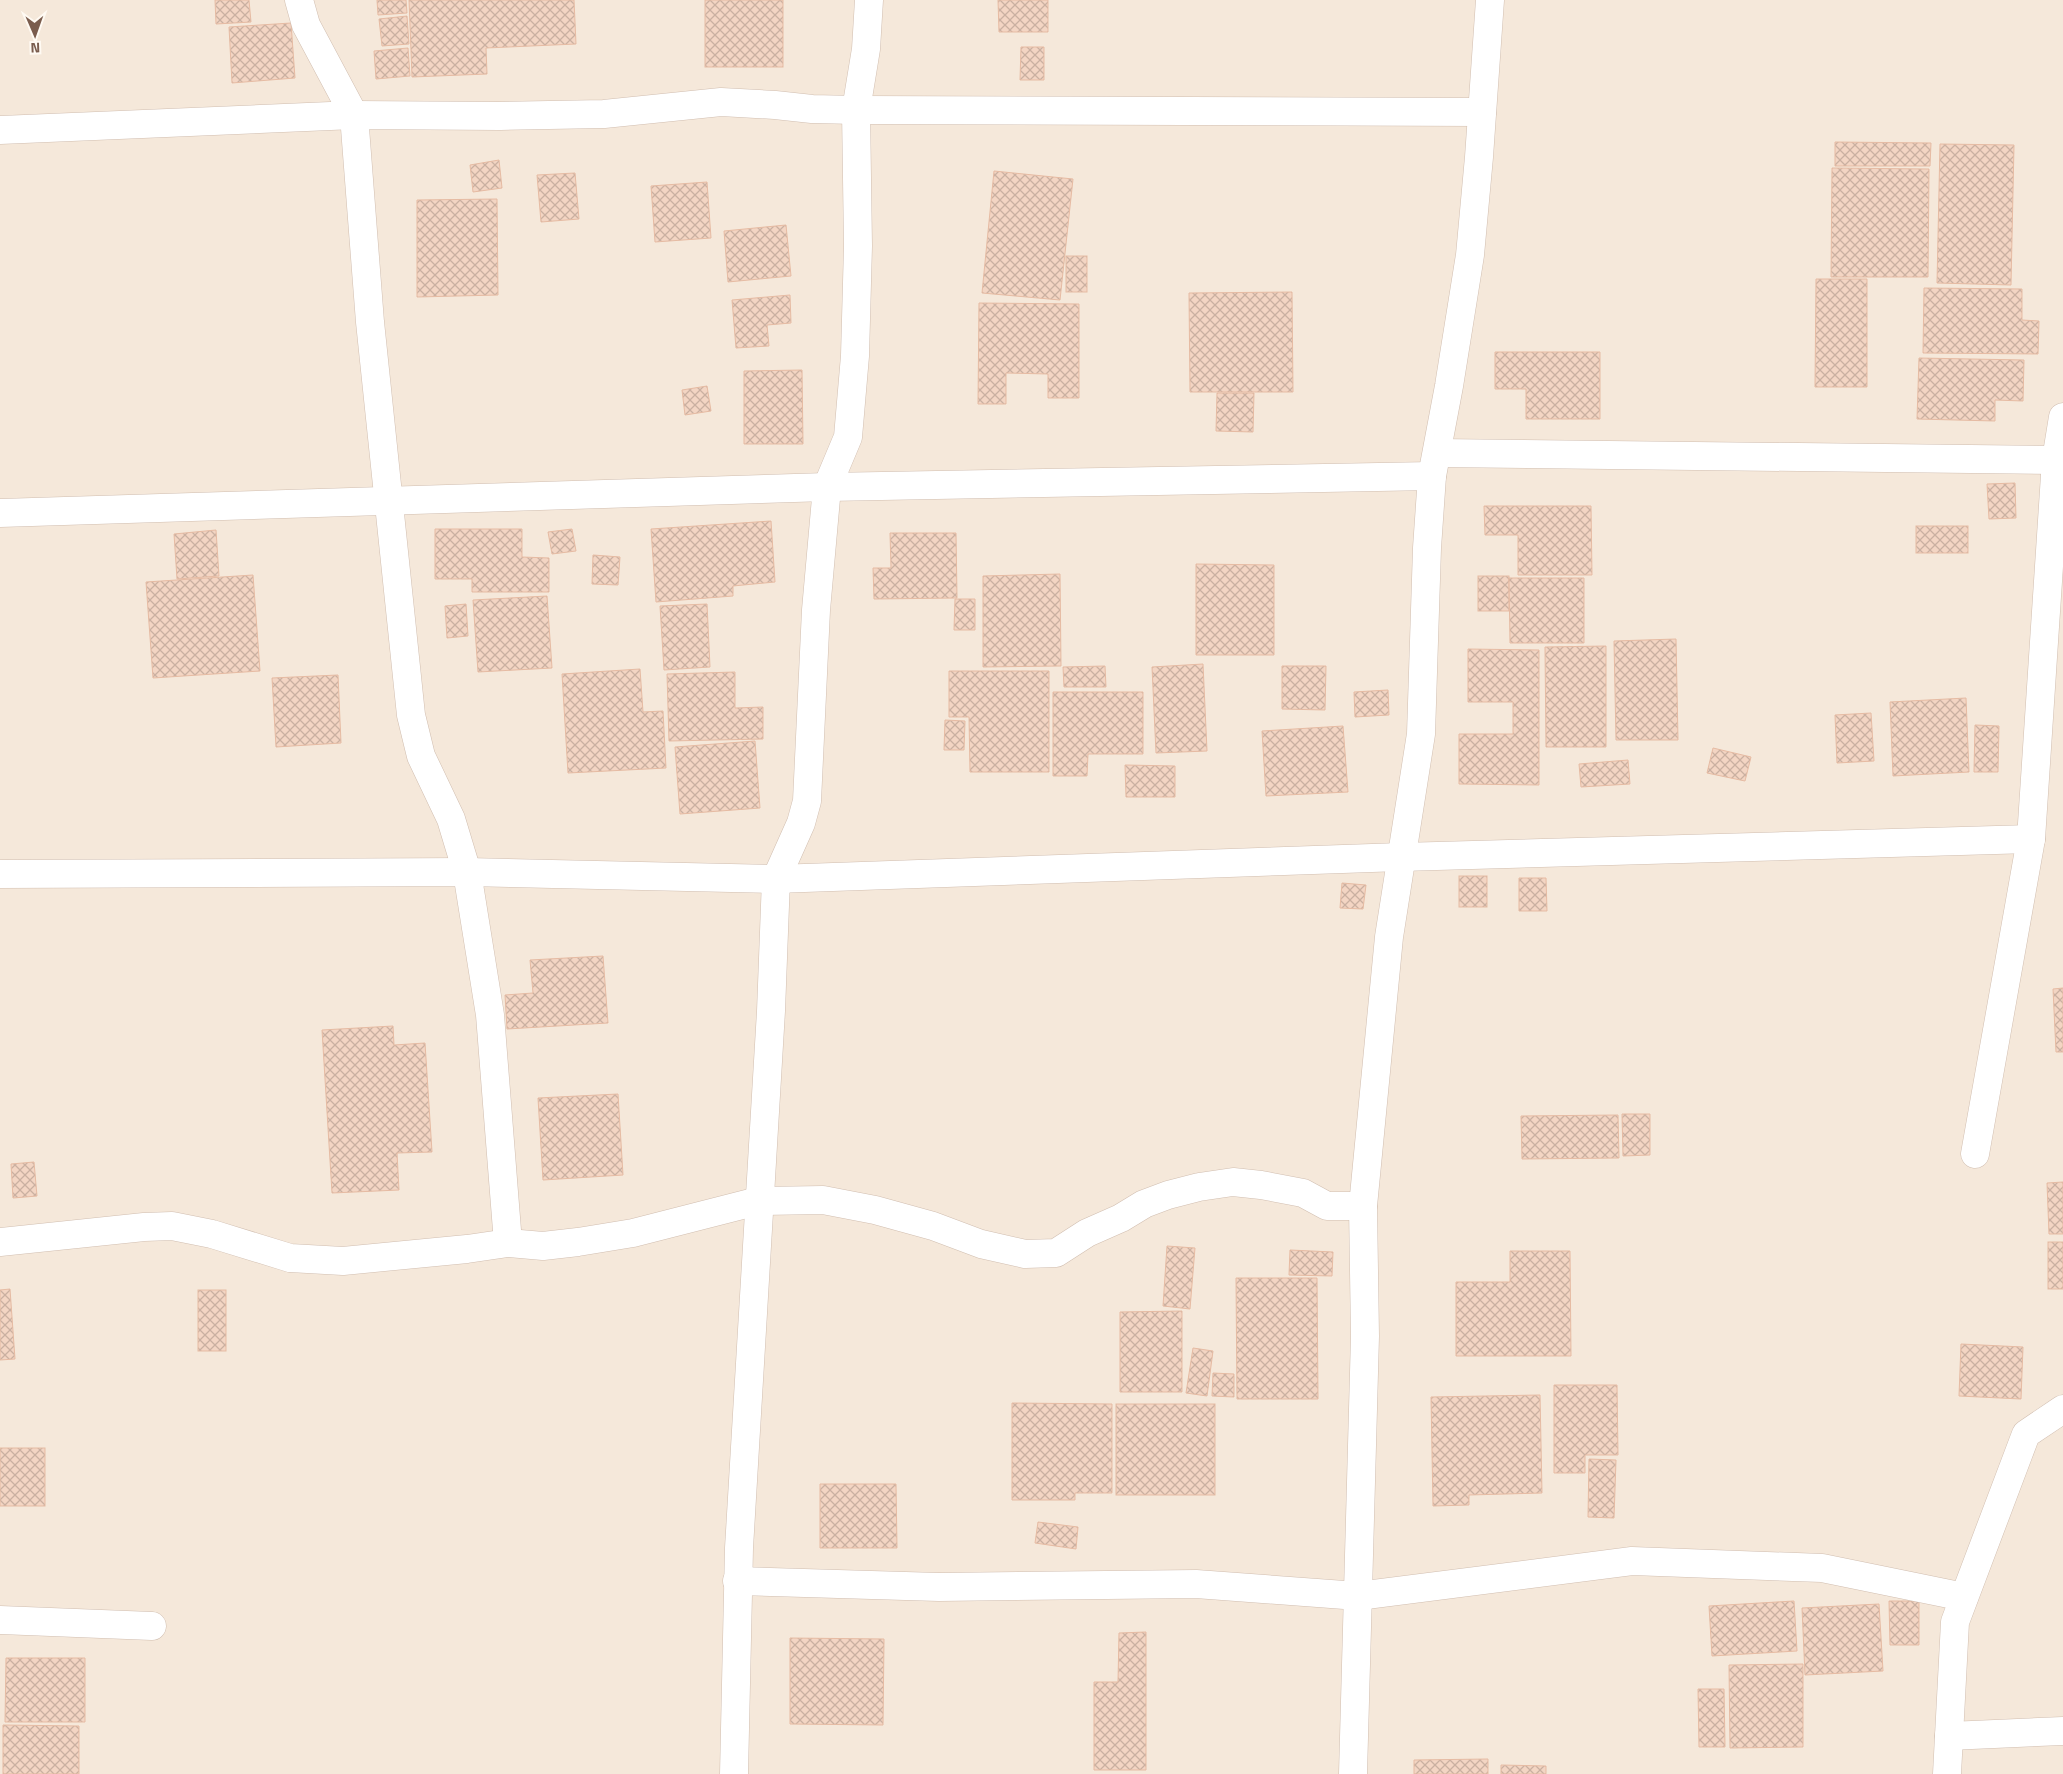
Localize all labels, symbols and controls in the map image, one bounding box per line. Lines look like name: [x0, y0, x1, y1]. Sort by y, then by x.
north arrow: [10, 10, 60, 60]
text: N: [30, 38, 41, 59]

